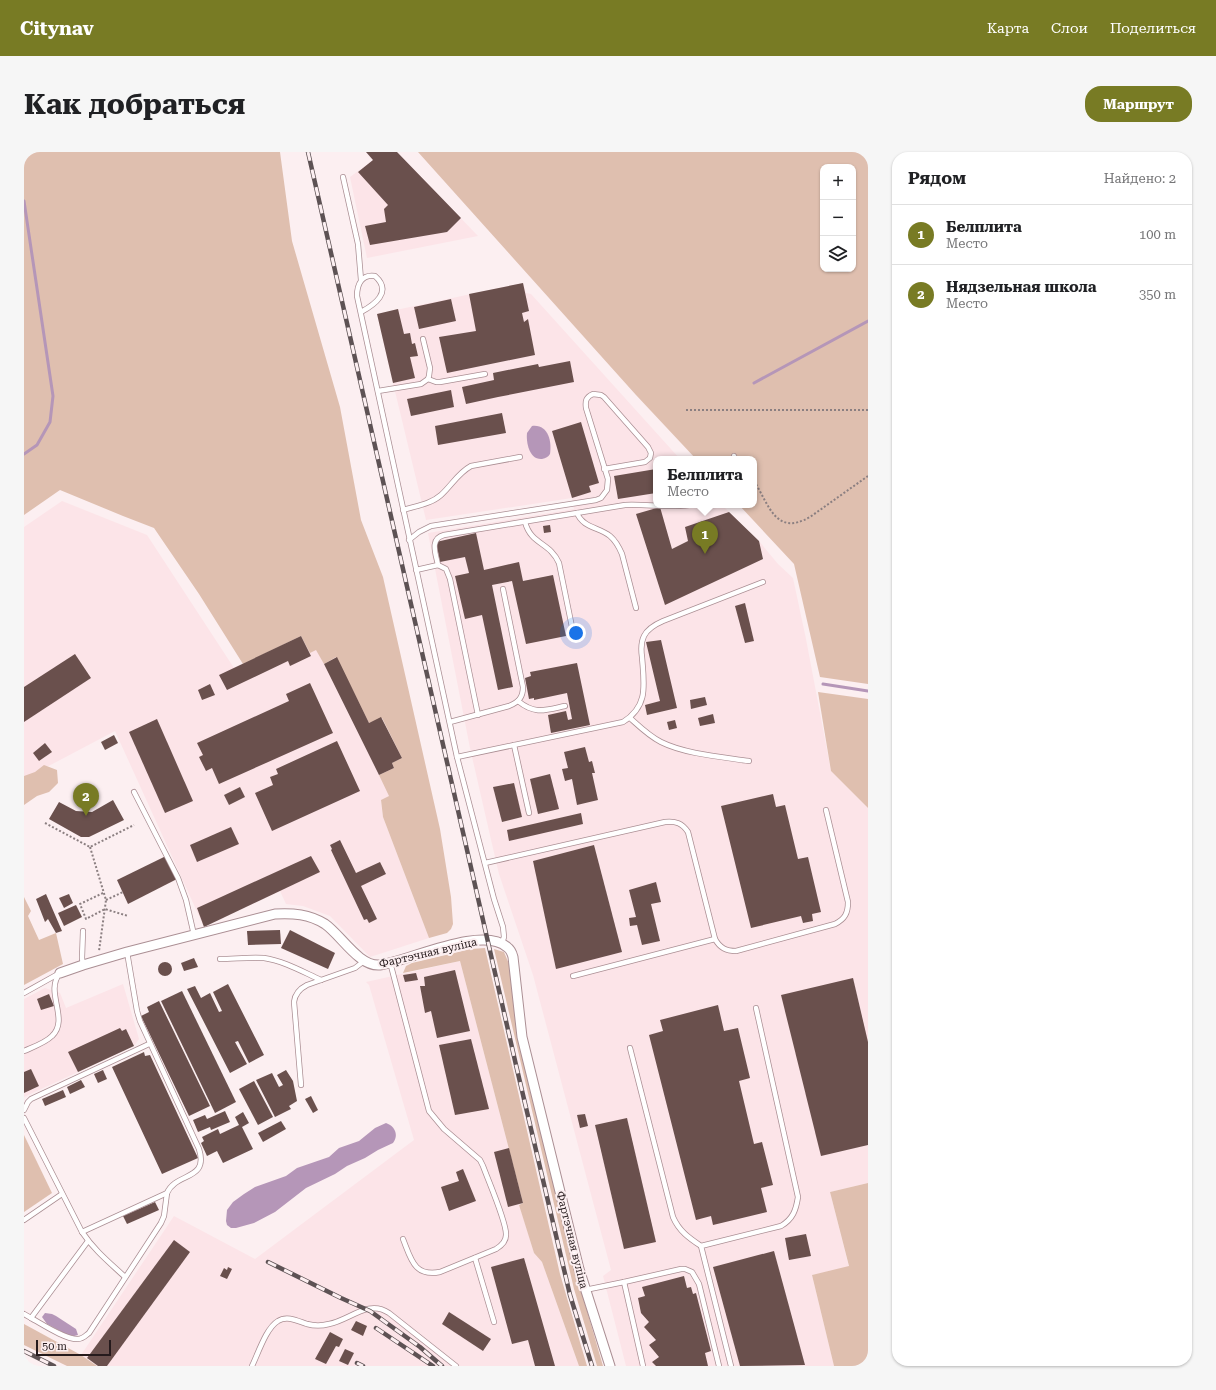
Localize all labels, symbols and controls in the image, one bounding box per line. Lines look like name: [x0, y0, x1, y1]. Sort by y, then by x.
text: Citynav: [20, 17, 94, 40]
text: Карта: [987, 20, 1029, 36]
text: Слои: [1051, 20, 1088, 36]
text: Поделиться: [1110, 20, 1196, 36]
button: Маршрут: [1085, 86, 1192, 122]
text: Как добраться: [24, 88, 245, 121]
map controls: [820, 164, 856, 272]
button: +: [820, 164, 856, 200]
text: Рядом: [908, 168, 966, 188]
text: Найдено: 2: [1104, 171, 1176, 186]
button: −: [820, 200, 856, 236]
text: Белплита: [946, 218, 1022, 236]
text: 1: [917, 227, 925, 242]
text: 100 m: [1139, 227, 1176, 242]
button: layers: [820, 236, 856, 272]
text: Место: [946, 236, 988, 251]
text: Нядзельная школа: [946, 278, 1097, 296]
text: 2: [917, 287, 925, 302]
text: 350 m: [1139, 287, 1176, 302]
text: Место: [946, 296, 988, 311]
popup: [653, 456, 757, 508]
text: Белплита: [667, 466, 743, 484]
text: Место: [667, 484, 709, 499]
pin: 1: [692, 521, 718, 554]
your location: [566, 623, 586, 643]
pin: 2: [73, 783, 99, 816]
street label: Фартэчная вуліца: [378, 935, 478, 971]
street label: Фартэчная вуліца: [554, 1190, 590, 1290]
scale bar: [36, 1338, 111, 1357]
text: 50 m: [42, 1340, 67, 1353]

